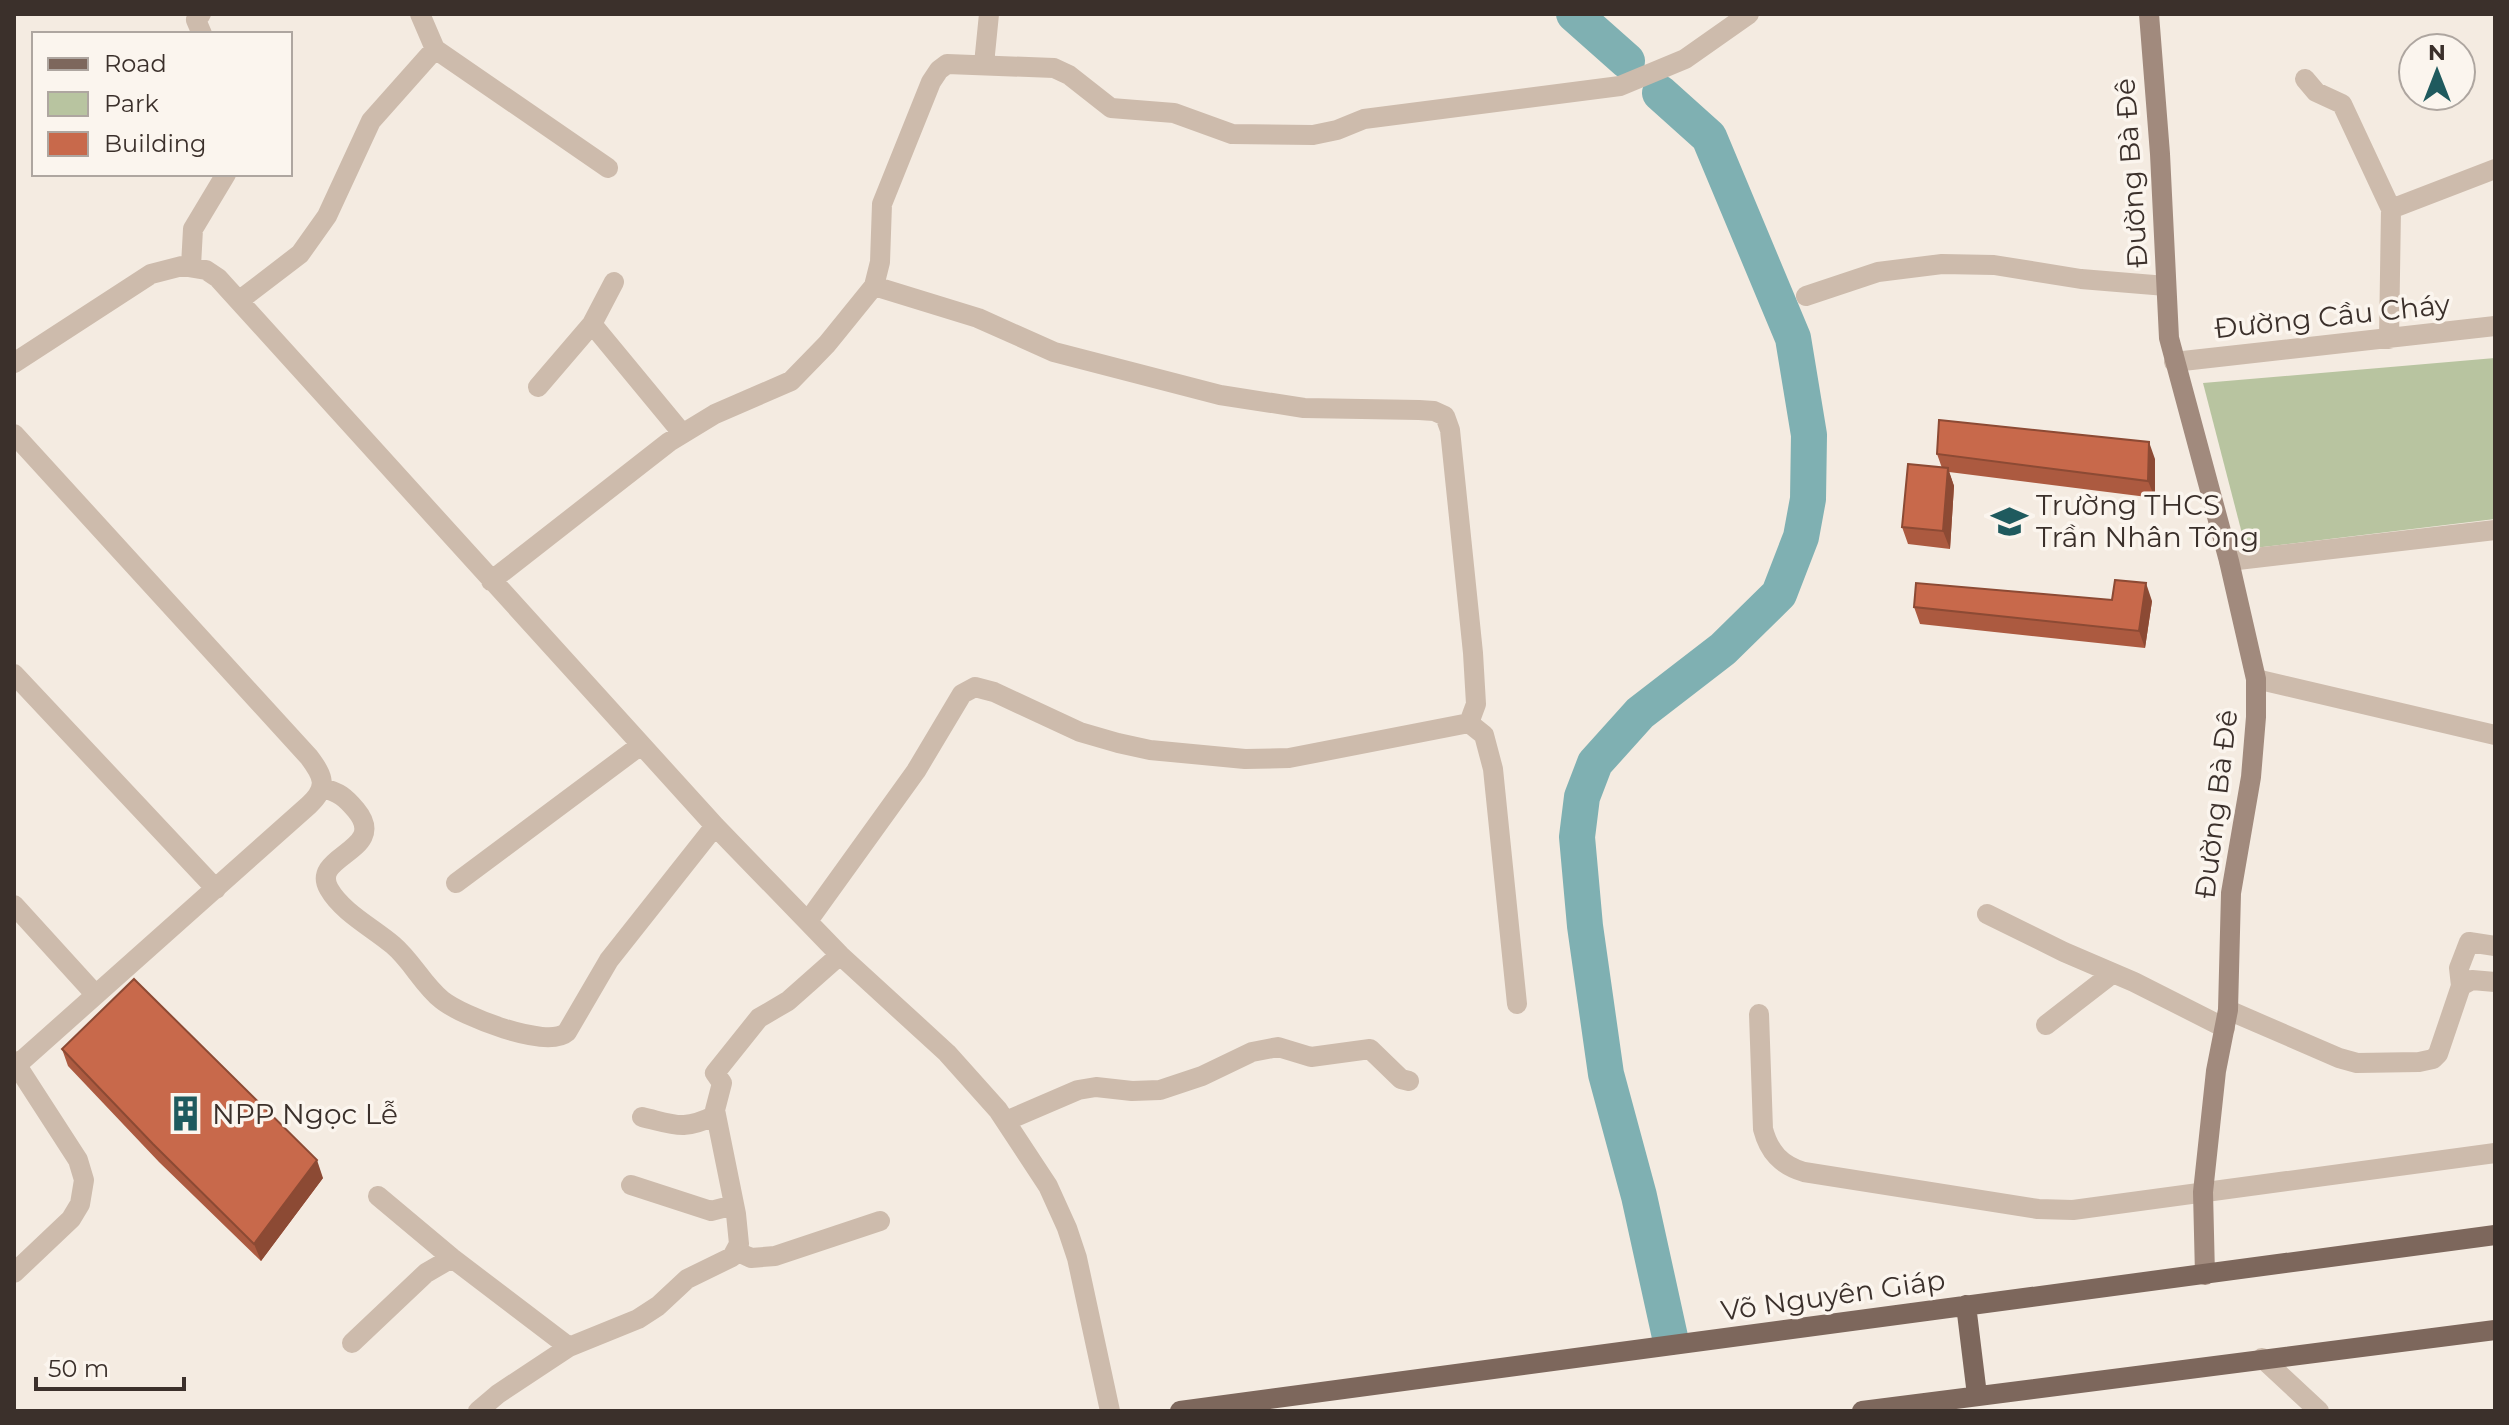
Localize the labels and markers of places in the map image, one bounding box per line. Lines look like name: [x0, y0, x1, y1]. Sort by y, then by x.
place label: Trường THCS Trần Nhân Tông: [2036, 488, 2259, 554]
school or university icon: Trường THCS Trần Nhân Tông: [1991, 502, 2029, 540]
building icon: NPP Ngọc Lễ: [167, 1095, 205, 1133]
place label: NPP Ngọc Lễ: [212, 1097, 398, 1131]

